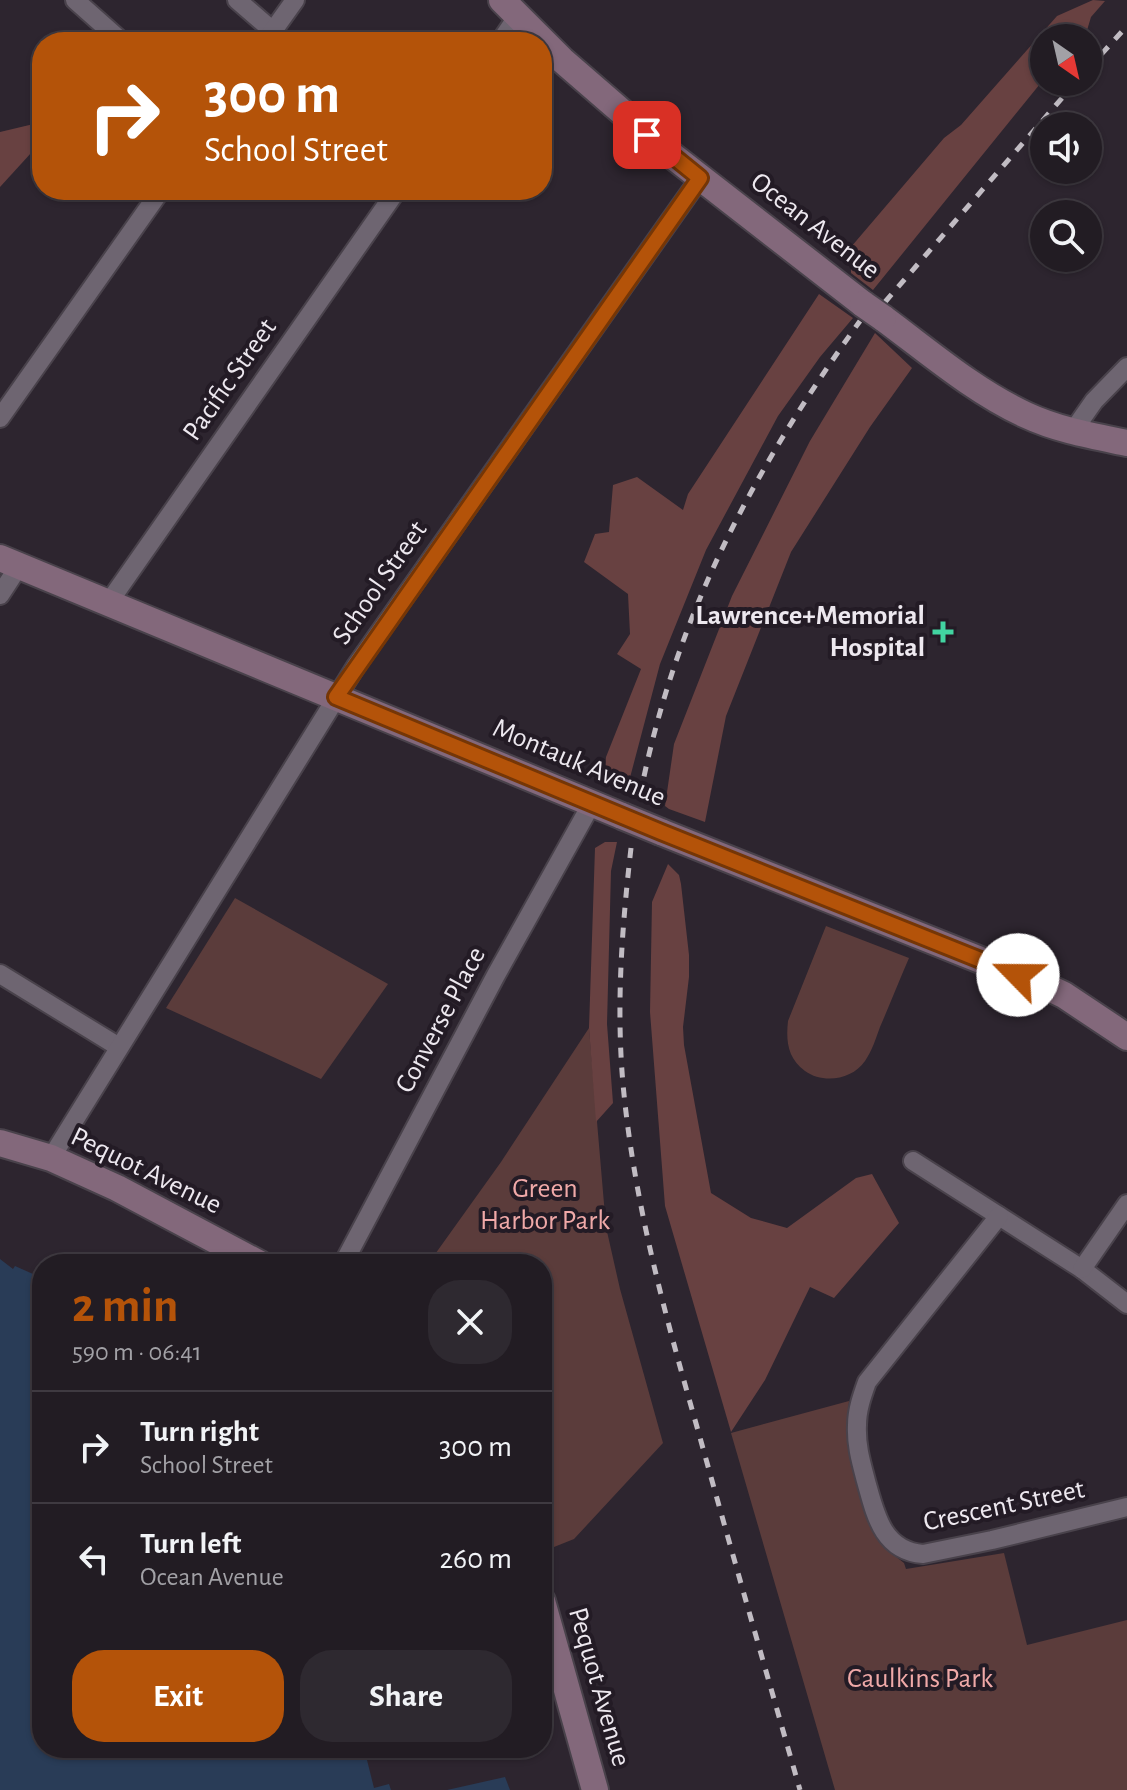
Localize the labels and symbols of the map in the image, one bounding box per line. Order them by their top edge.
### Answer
north arrow [1030,24,1102,96]
pin [613,101,681,169]
street label: Ocean Avenue [745,167,885,285]
street label: Pacific Street [178,314,282,446]
street label: School Street [328,516,432,650]
place label: Lawrence+Memorial Hospital [696,602,925,662]
marker: Lawrence+Memorial Hospital [932,621,954,643]
street label: Montauk Avenue [489,714,669,812]
position arrow [976,933,1060,1017]
street label: Converse Place [391,942,491,1098]
street label: Pequot Avenue [66,1123,226,1219]
park label: Green Harbor Park [480,1175,610,1235]
street label: Crescent Street [921,1475,1087,1537]
street label: Pequot Avenue [563,1604,635,1770]
park label: Caulkins Park [847,1665,993,1693]

